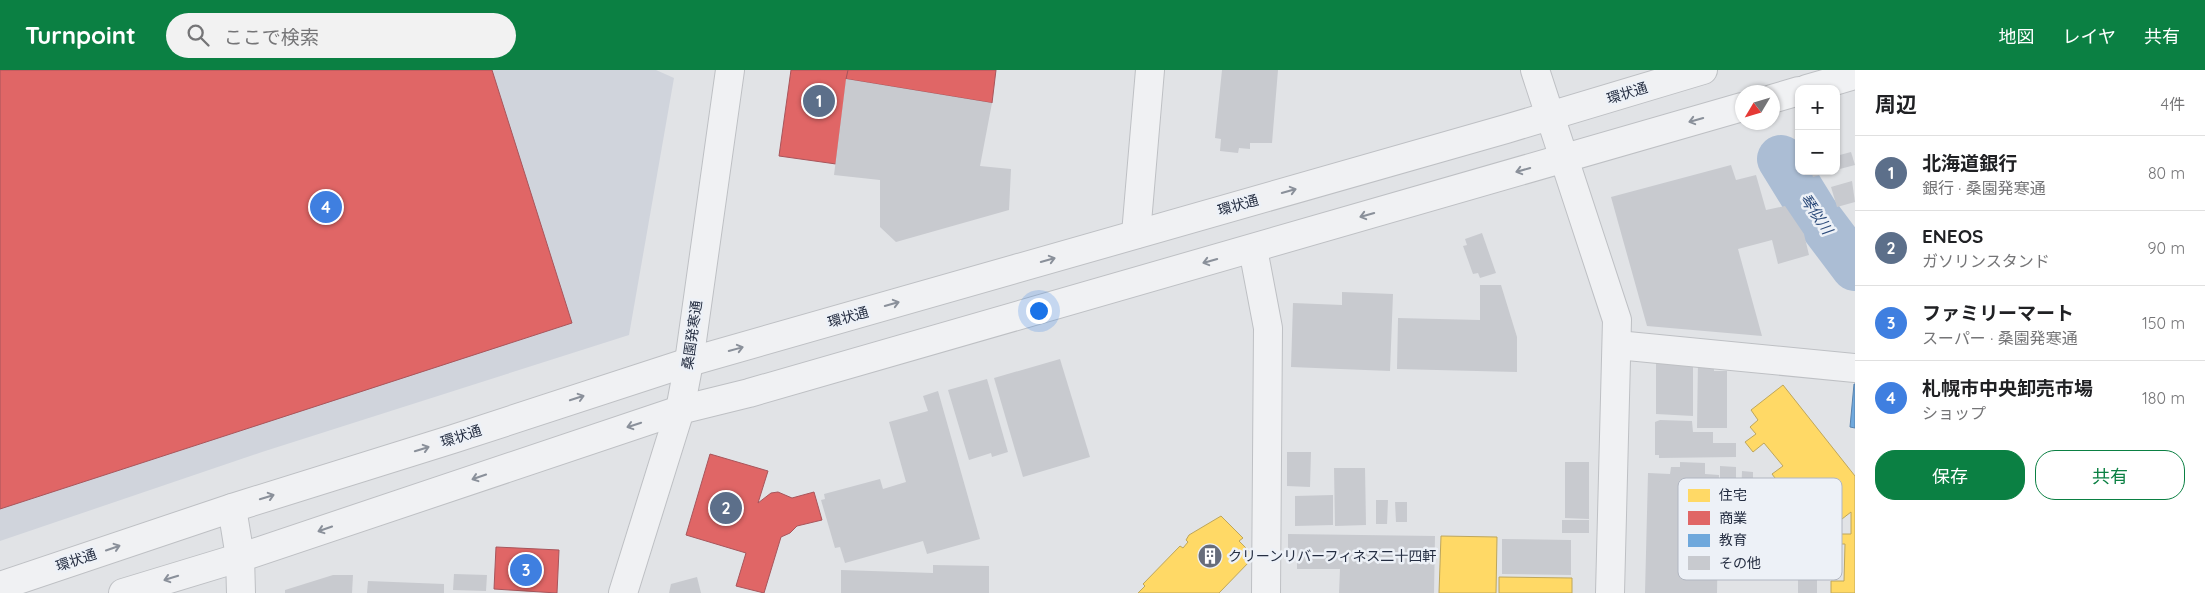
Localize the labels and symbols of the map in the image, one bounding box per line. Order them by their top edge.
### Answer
street label: 環状通 [1604,78,1650,108]
pin: 1 [803,82,835,120]
north arrow [1735,85,1780,130]
one-way arrow [1688,116,1704,126]
one-way arrow [1515,165,1531,175]
one-way arrow [1280,186,1296,195]
pin: 4 [310,188,342,226]
water label: 琴似川 [1796,190,1838,239]
street label: 環状通 [1215,191,1261,219]
one-way arrow [1359,211,1375,221]
one-way arrow [1040,254,1056,264]
one-way arrow [1203,256,1219,266]
your location [1026,298,1052,324]
street label: 桑園発寒通 [678,299,706,371]
one-way arrow [884,299,900,309]
street label: 環状通 [825,303,871,331]
one-way arrow [728,344,744,353]
one-way arrow [568,393,584,403]
street label: 環状通 [438,421,484,451]
one-way arrow [626,421,642,430]
one-way arrow [414,444,429,453]
one-way arrow [472,473,488,482]
legend [1678,478,1842,580]
text: 住宅 [1719,486,1747,504]
pin: 2 [710,489,742,527]
one-way arrow [259,492,275,502]
text: 商業 [1719,509,1747,527]
one-way arrow [318,525,334,534]
text: 教育 [1719,531,1747,549]
one-way arrow [104,543,120,552]
building icon: クリーンリバーフィネス二十四軒 [1197,543,1223,569]
street label: 環状通 [53,545,99,575]
place label: クリーンリバーフィネス二十四軒 [1228,547,1436,565]
pin: 3 [510,551,542,589]
text: その他 [1719,554,1761,572]
one-way arrow [163,574,179,584]

